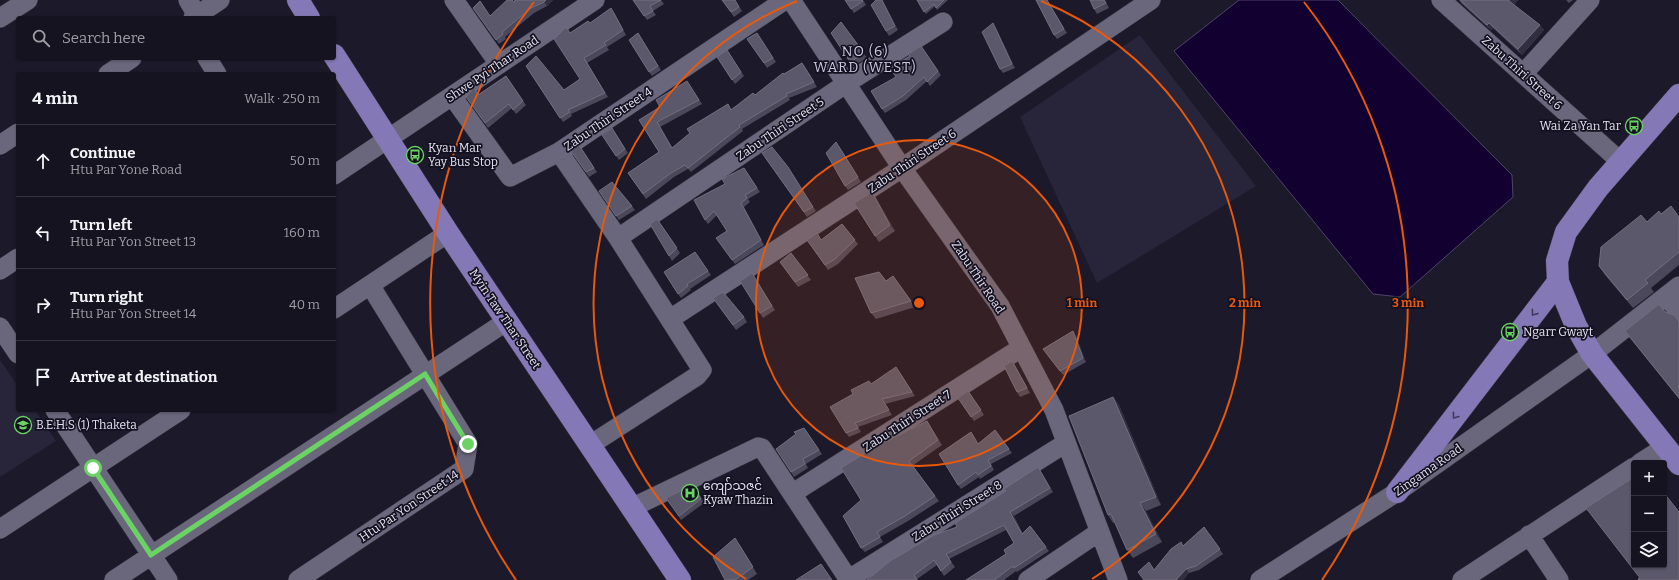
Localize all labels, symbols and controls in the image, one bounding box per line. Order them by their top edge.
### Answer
search box [16,16,336,60]
icon: search [30,27,52,49]
text: Search here [62,29,145,47]
street label: Shwe Pyi Thar Road [443,33,541,105]
street label: Zabu Thiri Street 6 [1479,33,1565,113]
district label: NO (6) WARD (WEST) [813,43,917,76]
street label: Zabu Thiri Street 4 [561,84,655,154]
text: 4 min [32,88,78,109]
text: Walk · 250 m [244,91,320,106]
street label: Zabu Thiri Street 5 [734,95,826,163]
bus stop icon: Wai Za Yan Tar [1624,116,1644,136]
place label: Wai Za Yan Tar [1539,119,1622,133]
street label: Zabu Thiri Street 6 [865,126,959,196]
place label: Kyan Mar Yay Bus Stop [428,141,498,169]
text: Continue [70,144,136,162]
bus stop icon: Kyan Mar Yay Bus Stop [405,145,425,165]
icon: ahead [32,150,54,172]
text: 50 m [290,153,320,168]
text: Htu Par Yone Road [70,162,182,177]
text: Turn left [70,216,132,234]
icon: left [32,222,54,244]
text: 160 m [284,225,320,240]
text: Htu Par Yon Street 13 [70,234,196,249]
street label: Zabu Thir Road [949,238,1007,316]
street label: Myin Taw Thar Street [466,266,544,372]
text: Turn right [70,288,143,306]
icon: right [32,294,54,316]
centre of rings [912,296,926,310]
text: 1 min [1067,296,1097,310]
text: 2 min [1229,296,1261,310]
text: 3 min [1392,296,1424,310]
text: 40 m [289,297,320,312]
text: Htu Par Yon Street 14 [70,306,196,321]
one-way arrow [1531,309,1539,316]
bus stop icon: Ngarr Gwayt [1500,322,1520,342]
place label: Ngarr Gwayt [1523,325,1594,339]
icon: arrive [32,366,54,388]
text: Arrive at destination [70,368,217,386]
street label: Zabu Thiri Street 7 [860,387,954,455]
one-way arrow [1453,412,1460,419]
school or university icon: B.E.H.S (1) Thaketa [13,415,33,435]
place label: B.E.H.S (1) Thaketa [36,417,137,432]
route end [459,435,477,453]
street label: Zingama Road [1391,441,1465,499]
route start [84,459,102,477]
map controls [1631,460,1667,568]
button: + [1631,460,1667,496]
street label: Htu Par Yon Street 14 [357,468,461,544]
place label: ကျော်သဇင် Kyaw Thazin [703,477,774,507]
street label: Zabu Thiri Street 8 [909,478,1005,544]
hospital icon: ကျော်သဇင် Kyaw Thazin [680,483,700,503]
button: − [1631,496,1667,532]
button: layers [1631,532,1667,568]

